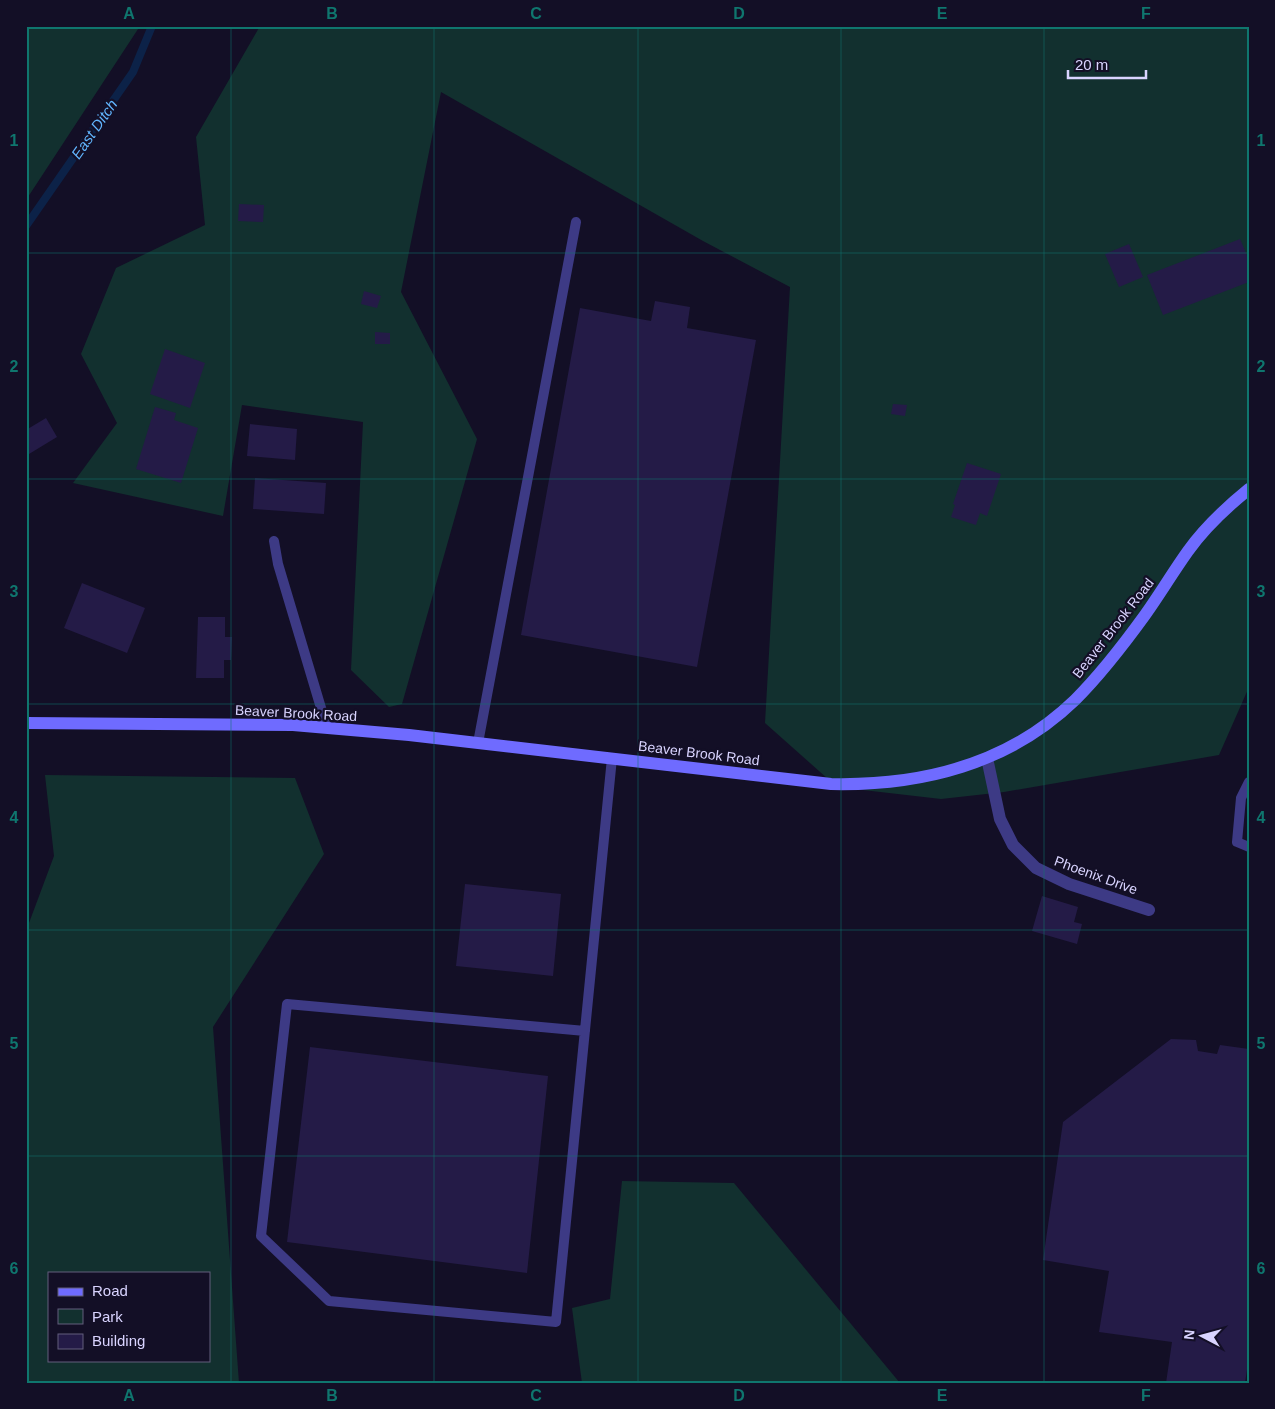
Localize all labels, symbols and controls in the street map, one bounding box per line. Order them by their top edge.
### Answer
text: A [123,5,135,22]
text: B [326,5,338,22]
text: C [530,5,542,22]
text: D [733,5,745,22]
text: E [937,5,948,22]
text: F [1141,5,1151,22]
scale bar [1068,48,1145,80]
text: 20 m [1075,56,1108,73]
water label: East Ditch [67,96,121,162]
text: 1 [10,132,19,149]
text: 1 [1257,132,1266,149]
text: 2 [10,358,19,375]
text: 2 [1257,358,1266,375]
street label: Beaver Brook Road [1069,575,1157,681]
text: 3 [10,583,19,600]
text: 3 [1257,583,1266,600]
street label: Beaver Brook Road [235,702,357,724]
street label: Beaver Brook Road [637,738,761,768]
text: 4 [10,809,19,826]
text: 4 [1257,809,1266,826]
street label: Phoenix Drive [1052,853,1140,897]
text: 5 [10,1035,19,1052]
text: 5 [1257,1035,1266,1052]
text: 6 [10,1260,19,1277]
text: 6 [1257,1260,1266,1277]
legend [48,1272,210,1362]
text: Road [92,1282,128,1299]
text: Park [92,1308,123,1325]
north arrow [1178,1312,1228,1362]
text: N [1181,1329,1198,1341]
text: Building [92,1332,145,1349]
text: A [123,1387,135,1404]
text: B [326,1387,338,1404]
text: C [530,1387,542,1404]
text: D [733,1387,745,1404]
text: E [937,1387,948,1404]
text: F [1141,1387,1151,1404]

